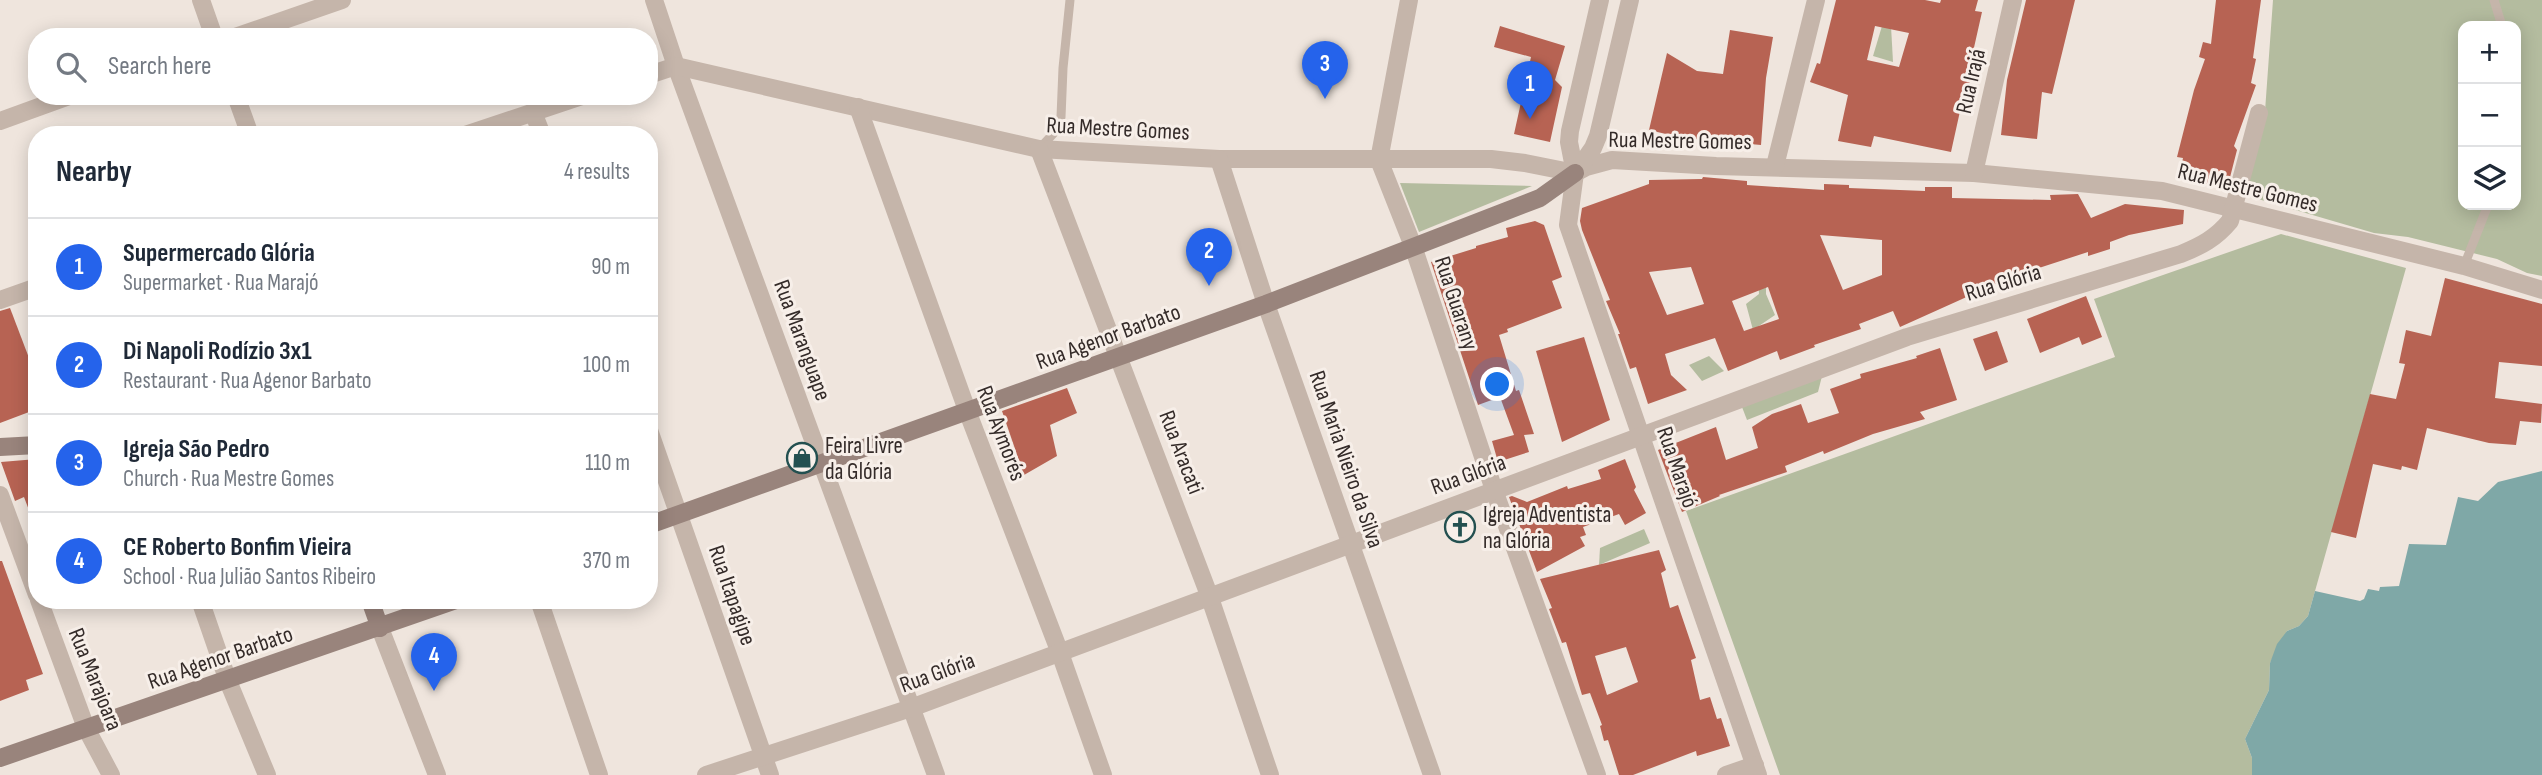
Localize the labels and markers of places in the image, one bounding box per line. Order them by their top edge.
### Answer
pin: 3 [1302,41,1348,99]
pin: 1 [1507,61,1553,119]
pin: 2 [1186,228,1232,286]
place label: Feira Livre da Glória [825,432,903,486]
shop icon: Feira Livre da Glória [785,441,819,475]
place label: Igreja Adventista na Glória [1483,501,1611,555]
church icon: Igreja Adventista na Glória [1443,510,1477,544]
pin: 4 [411,633,457,691]

